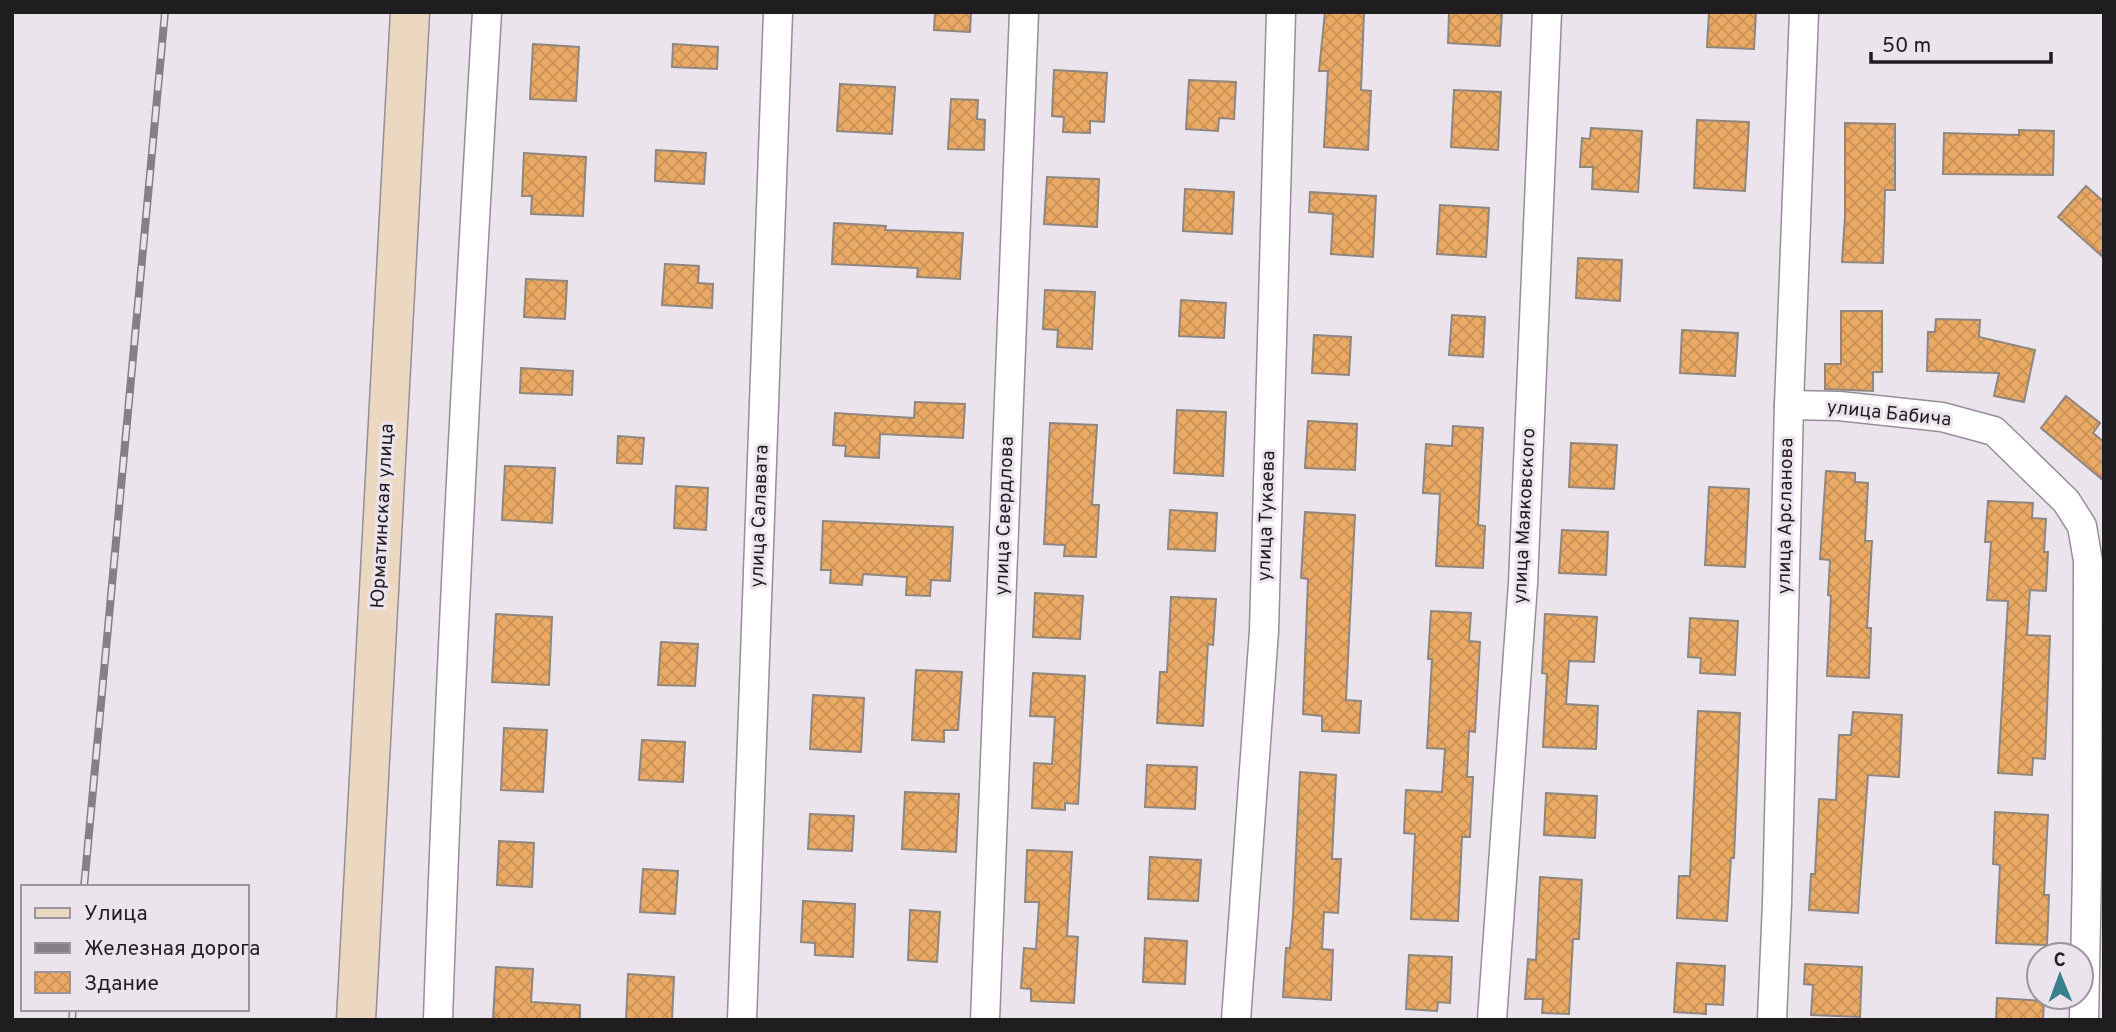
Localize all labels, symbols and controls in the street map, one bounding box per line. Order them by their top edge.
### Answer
scale bar [1871,21,2051,65]
text: 50 m [1882,33,1931,60]
street label: улица Бабича [1826,396,1952,432]
street label: Юрматинская улица [366,423,400,609]
street label: улица Маяковского [1508,427,1542,605]
street label: улица Свердлова [990,436,1020,596]
street label: улица Арсланова [1773,438,1799,594]
street label: улица Салавата [746,444,774,588]
street label: улица Тукаева [1253,450,1281,582]
legend [21,885,248,1011]
text: Улица [84,901,148,928]
text: Железная дорога [84,936,260,963]
north arrow [2025,941,2095,1011]
text: С [2053,949,2066,973]
text: Здание [84,971,159,998]

